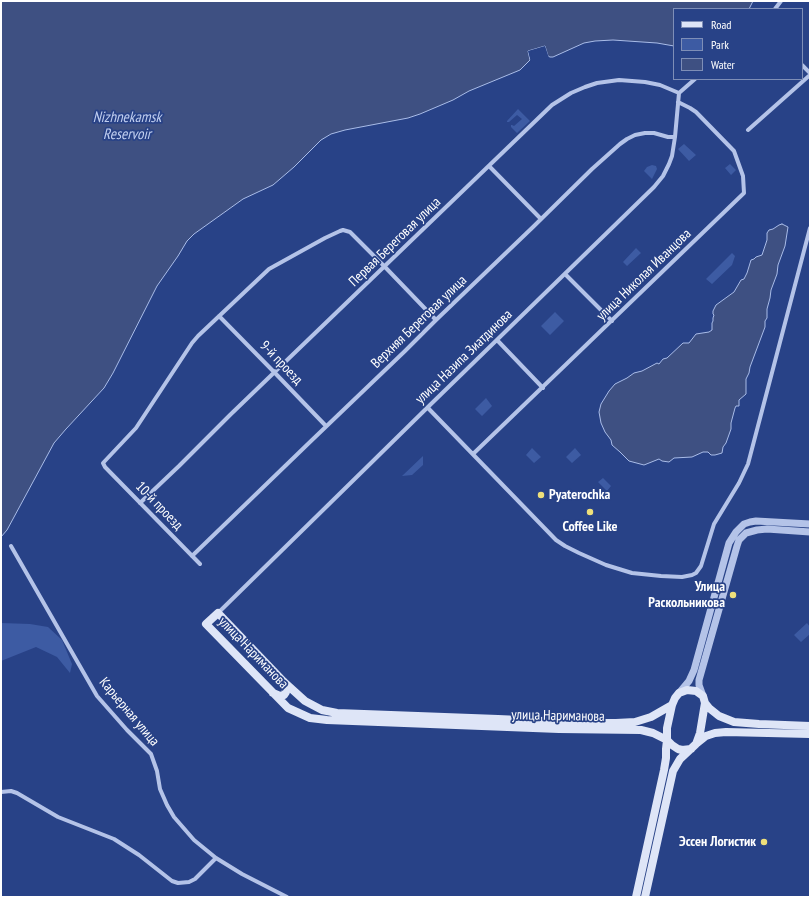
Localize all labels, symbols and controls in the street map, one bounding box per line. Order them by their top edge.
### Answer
legend [673,8,803,80]
text: Road [711,17,731,32]
text: Park [711,37,729,52]
text: Water [711,57,735,72]
water label: Nizhnekamsk Reservoir [93,109,161,144]
street label: Первая Береговая улица [346,194,444,290]
street label: улица Николая Иванцова [593,226,695,324]
street label: Верхняя Береговая улица [368,272,470,372]
street label: улица Назипа Зиатдинова [412,306,516,408]
street label: 9-й проезд [256,338,306,388]
street label: 10-й проезд [132,478,186,534]
place label: Pyaterochka [549,487,610,503]
marker: Pyaterochka [536,490,546,500]
marker: Coffee Like [585,507,595,517]
place label: Coffee Like [562,519,618,535]
place label: Улица Раскольникова [648,579,725,612]
marker: Улица Раскольникова [728,590,738,600]
street label: улица Нариманова [215,614,291,692]
street label: Карьерная улица [95,674,163,750]
street label: улица Нариманова [511,707,605,725]
place label: Эссен Логистик [679,834,756,850]
marker: Эссен Логистик [759,837,769,847]

